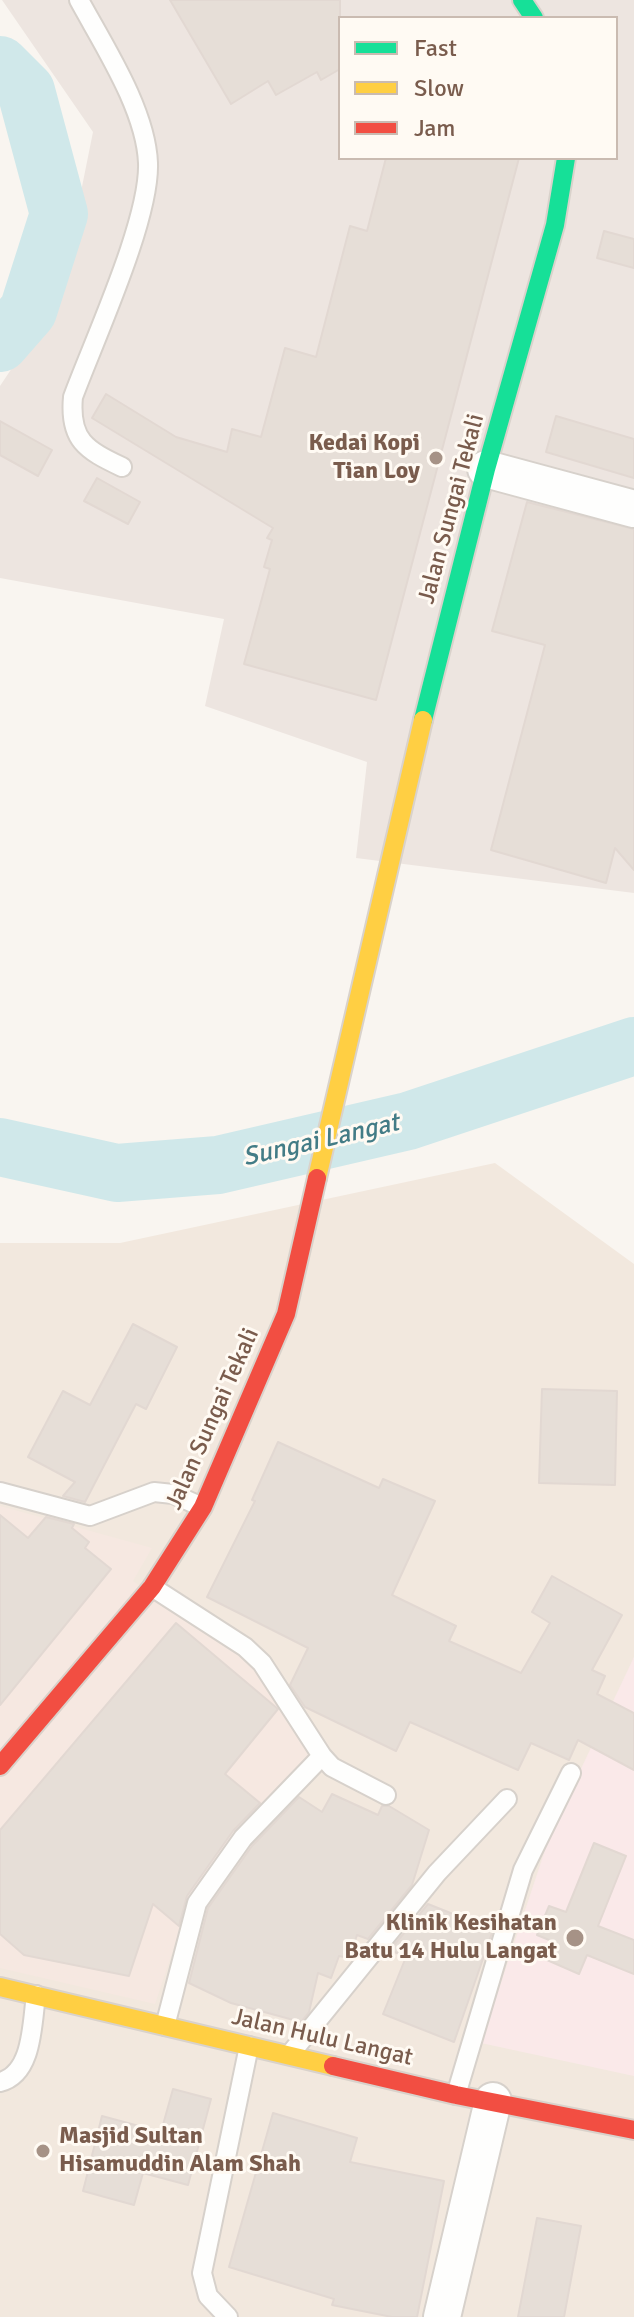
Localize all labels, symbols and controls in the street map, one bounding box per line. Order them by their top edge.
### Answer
legend [338,16,618,160]
text: Fast [414,33,457,63]
text: Slow [414,73,464,103]
text: Jam [414,113,455,143]
street label: Jalan Sungai Tekali [413,411,491,607]
place label: Kedai Kopi Tian Loy [308,430,420,486]
marker: Kedai Kopi Tian Loy [427,449,445,467]
water label: Sungai Langat [240,1108,402,1174]
street label: Jalan Sungai Tekali [160,1324,266,1514]
place label: Klinik Kesihatan Batu 14 Hulu Langat [344,1910,557,1966]
marker: Klinik Kesihatan Batu 14 Hulu Langat [564,1927,586,1949]
street label: Jalan Hulu Langat [229,2003,415,2073]
place label: Masjid Sultan Hisamuddin Alam Shah [59,2123,301,2179]
marker: Masjid Sultan Hisamuddin Alam Shah [34,2142,52,2160]

